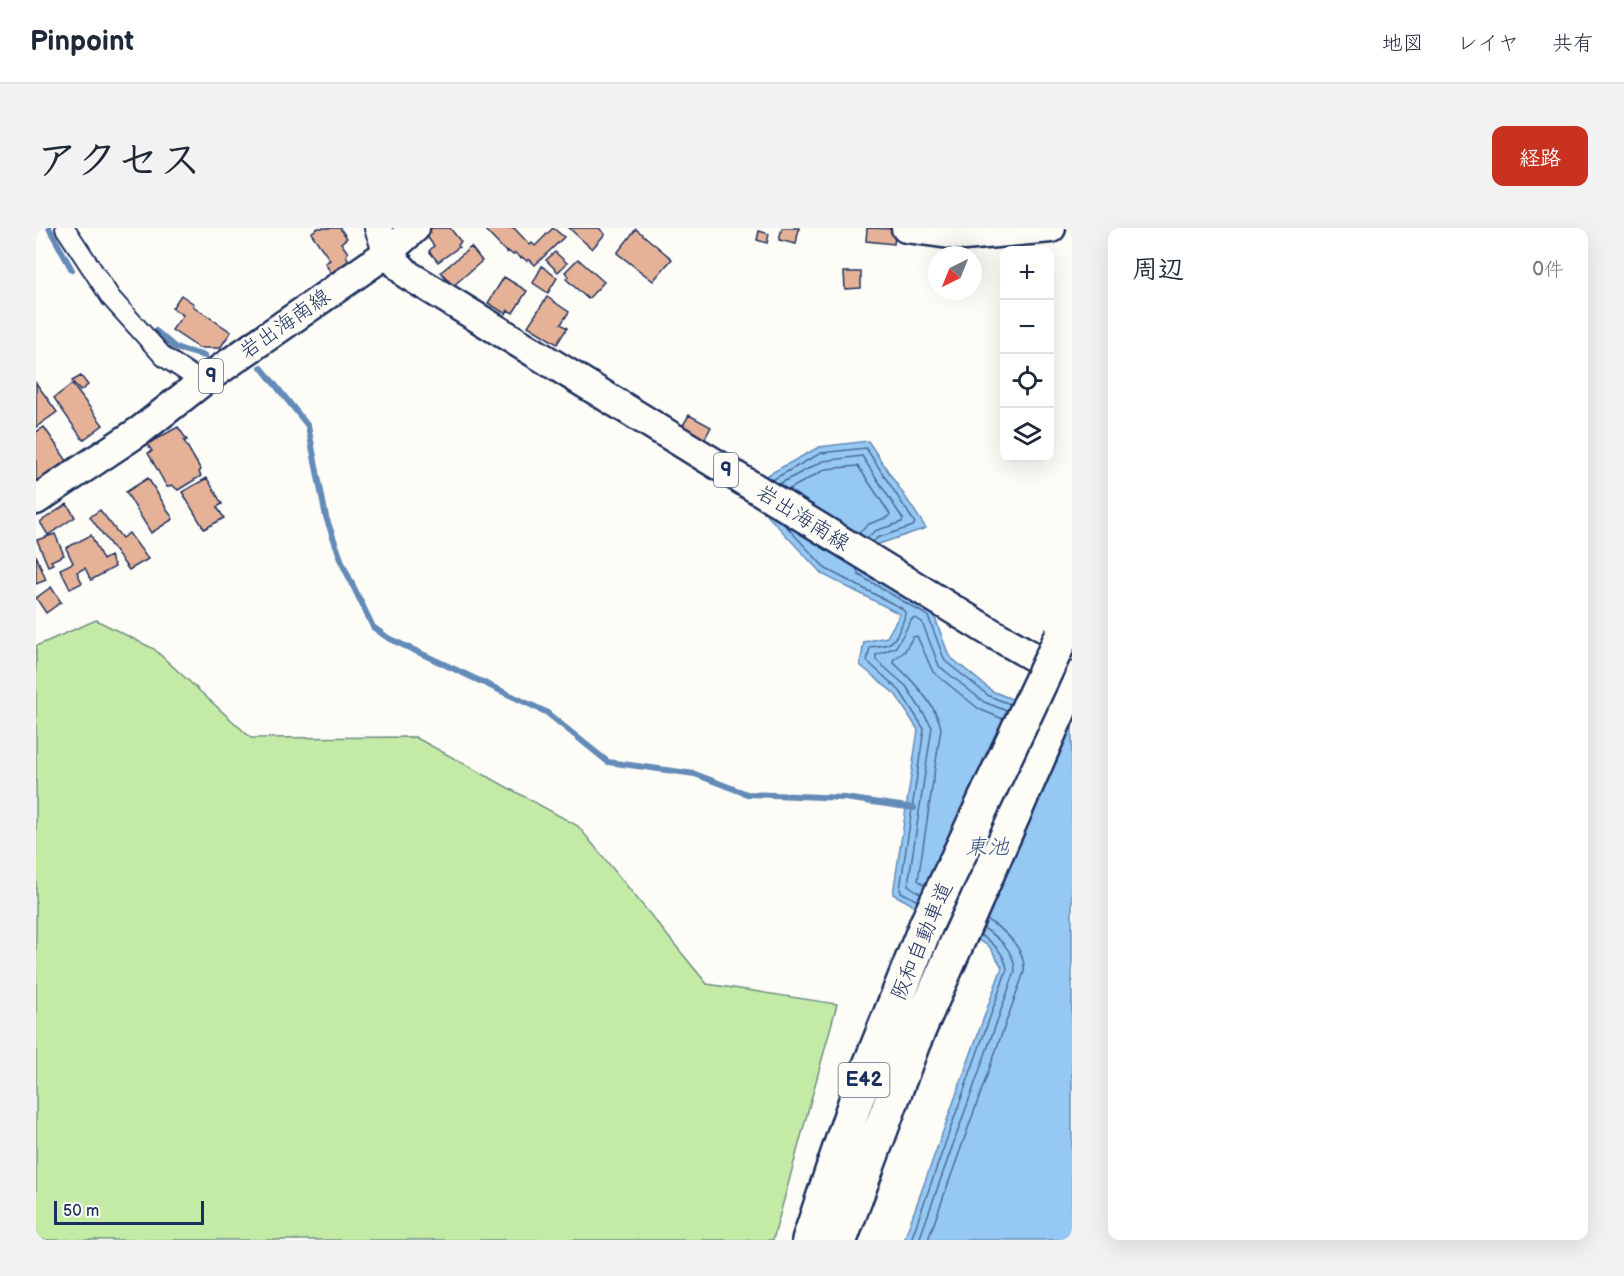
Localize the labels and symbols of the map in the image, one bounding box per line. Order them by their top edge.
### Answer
north arrow [928,246,982,300]
street label: 岩出海南線 [235,284,335,364]
road number: 9 [199,359,223,393]
road number: 9 [714,453,738,487]
street label: 岩出海南線 [752,480,854,556]
water label: 東池 [965,834,1010,861]
street label: 阪和自動車道 [886,878,958,1004]
road number: E42 [838,1063,890,1097]
scale bar [54,1198,204,1226]

